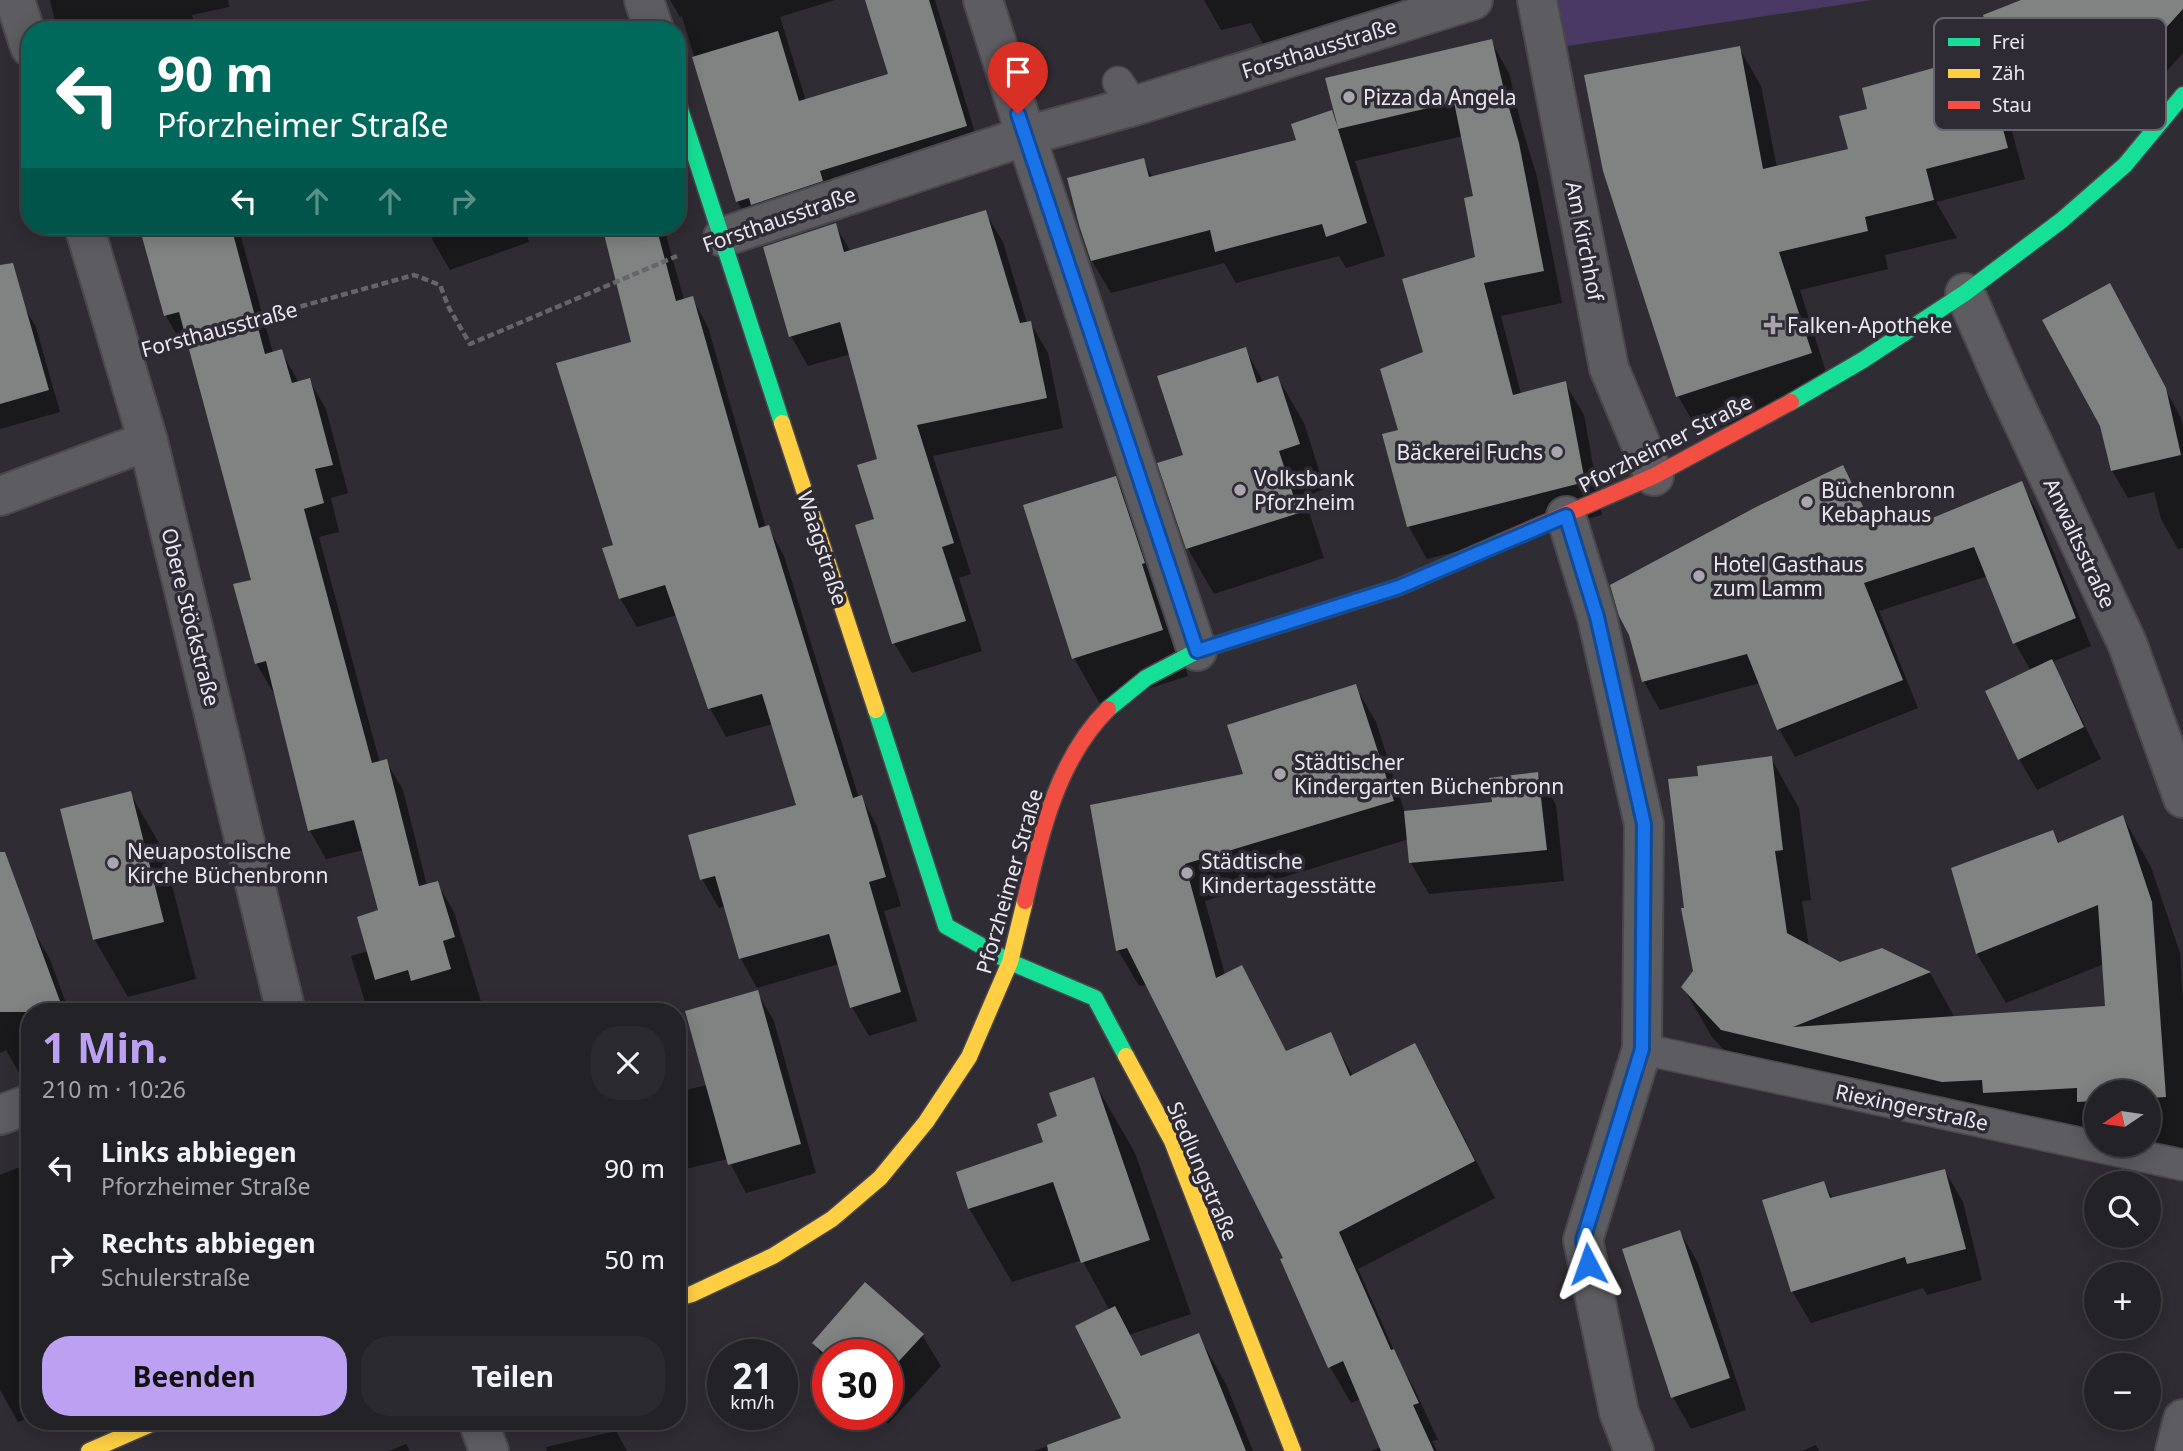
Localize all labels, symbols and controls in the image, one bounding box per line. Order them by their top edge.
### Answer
street label: Forsthausstraße [1238,11,1400,85]
legend [1934,18,2166,130]
text: Frei [1992,29,2025,55]
text: 90 m [157,40,274,106]
pin [988,42,1048,114]
icon: left [42,49,133,140]
icon: arrive [999,53,1037,91]
text: Zäh [1992,60,2025,86]
place label: Pizza da Angela [1363,83,1517,111]
marker: Pizza da Angela [1341,89,1357,105]
text: Stau [1992,92,2032,118]
text: Pforzheimer Straße [157,103,448,146]
street label: Am Kirchhof [1560,179,1611,305]
street label: Forsthausstraße [699,180,859,258]
icon: left [225,182,263,220]
icon: ahead [298,182,336,220]
icon: ahead [371,182,409,220]
icon: right [444,182,482,220]
street label: Forsthausstraße [138,295,300,363]
place label: Falken-Apotheke [1787,311,1952,339]
marker: Falken-Apotheke [1765,317,1781,333]
street label: Pforzheimer Straße [1573,387,1757,499]
place label: Bäckerei Fuchs [1396,438,1543,466]
marker: Bäckerei Fuchs [1549,444,1565,460]
place label: Volksbank Pforzheim [1254,464,1355,516]
street label: Anwaltsstraße [2038,473,2122,613]
place label: Büchenbronn Kebaphaus [1821,476,1955,528]
marker: Volksbank Pforzheim [1232,482,1248,498]
street label: Waagstraße [791,487,855,609]
marker: Büchenbronn Kebaphaus [1799,494,1815,510]
street label: Obere Stöckstraße [155,525,227,709]
place label: Hotel Gasthaus zum Lamm [1713,550,1864,602]
marker: Hotel Gasthaus zum Lamm [1691,568,1707,584]
place label: Städtischer Kindergarten Büchenbronn [1294,748,1564,800]
marker: Städtischer Kindergarten Büchenbronn [1272,766,1288,782]
street label: Pforzheimer Straße [969,785,1049,977]
place label: Neuapostolische Kirche Büchenbronn [127,837,328,889]
place label: Städtische Kindertagesstätte [1201,847,1376,899]
marker: Neuapostolische Kirche Büchenbronn [105,855,121,871]
marker: Städtische Kindertagesstätte [1179,865,1195,881]
text: 1 Min. [42,1018,168,1075]
button: close [591,1026,665,1100]
text: 210 m · 10:26 [42,1073,186,1105]
street label: Riexingerstraße [1833,1077,1991,1137]
north arrow [2084,1080,2161,1157]
map controls [2084,1080,2161,1430]
street label: Siedlungstraße [1161,1097,1245,1245]
text: Links abbiegen [101,1134,297,1170]
icon: left [42,1149,80,1187]
text: 90 m [604,1150,665,1186]
text: Pforzheimer Straße [101,1170,310,1202]
button: search [2084,1171,2161,1248]
text: Rechts abbiegen [101,1225,316,1261]
position arrow [1551,1227,1625,1301]
icon: right [42,1240,80,1278]
text: 50 m [604,1241,665,1277]
text: Schulerstraße [101,1261,250,1293]
button: + [2084,1262,2161,1339]
button: Beenden [42,1336,347,1416]
button: Teilen [361,1336,665,1416]
speed limit sign: 30 [812,1339,903,1430]
text: 21 [732,1352,773,1399]
button: − [2084,1353,2161,1430]
text: km/h [730,1390,775,1414]

